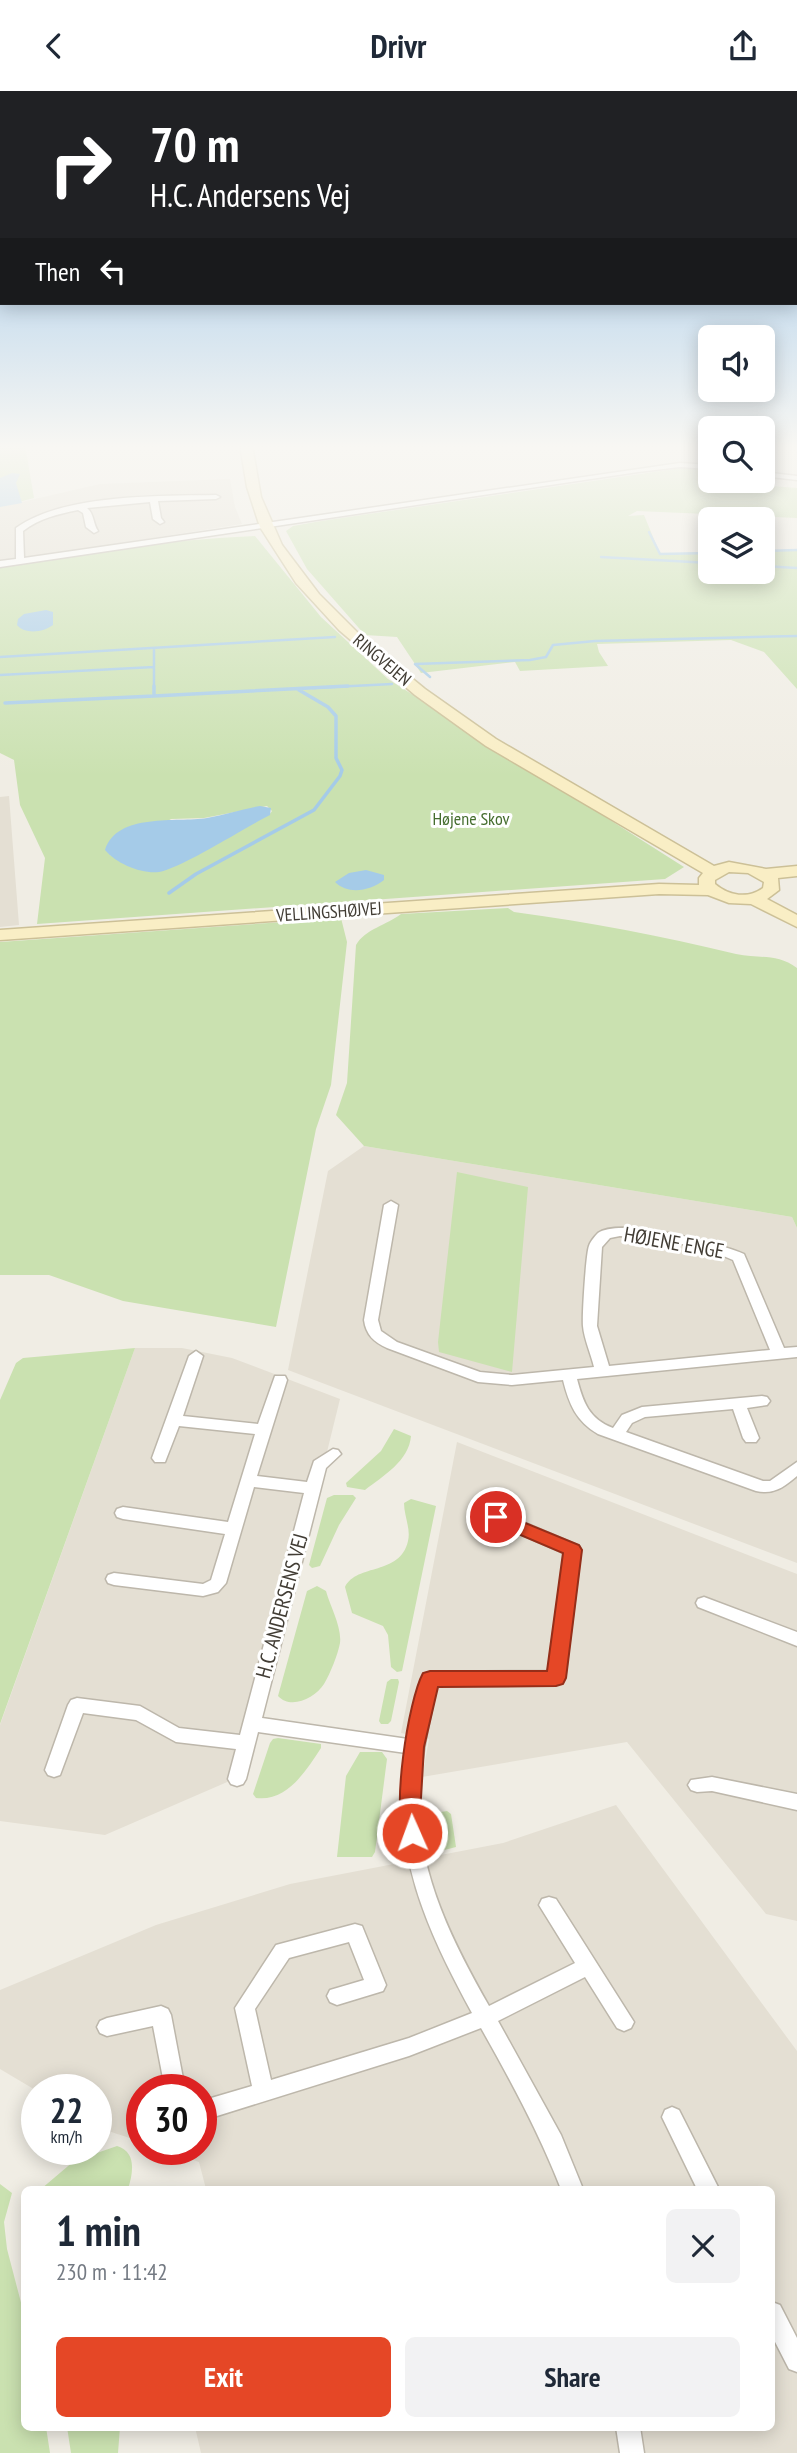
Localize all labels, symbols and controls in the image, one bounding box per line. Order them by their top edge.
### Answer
text: Drivr [371,25,426,67]
icon: back [35,27,73,65]
icon: share [724,27,762,65]
text: 70 m [150,112,239,176]
icon: right [35,119,126,210]
text: H.C. Andersens Vej [150,174,350,216]
icon: left [94,252,132,290]
text: Then [35,255,80,288]
map controls [698,325,775,584]
button: sound [698,325,775,402]
button: search [698,416,775,493]
button: layers [698,507,775,584]
street label: RINGVEJEN [348,629,416,691]
park label: Højene Skov [432,807,510,830]
street label: VELLINGSHØJVEJ [274,896,382,927]
street label: HØJENE ENGE [622,1220,726,1265]
pin [466,1487,526,1547]
icon: arrive [477,1498,515,1536]
street label: H.C. ANDERSENS VEJ [249,1531,314,1681]
position arrow [375,1796,449,1870]
speed limit sign: 30 [126,2074,217,2165]
text: 22 [50,2087,83,2133]
text: km/h [51,2125,82,2148]
text: 1 min [56,2203,141,2258]
button: close [666,2209,740,2283]
text: 230 m · 11:42 [56,2257,168,2286]
button: Exit [56,2337,391,2417]
button: Share [405,2337,740,2417]

